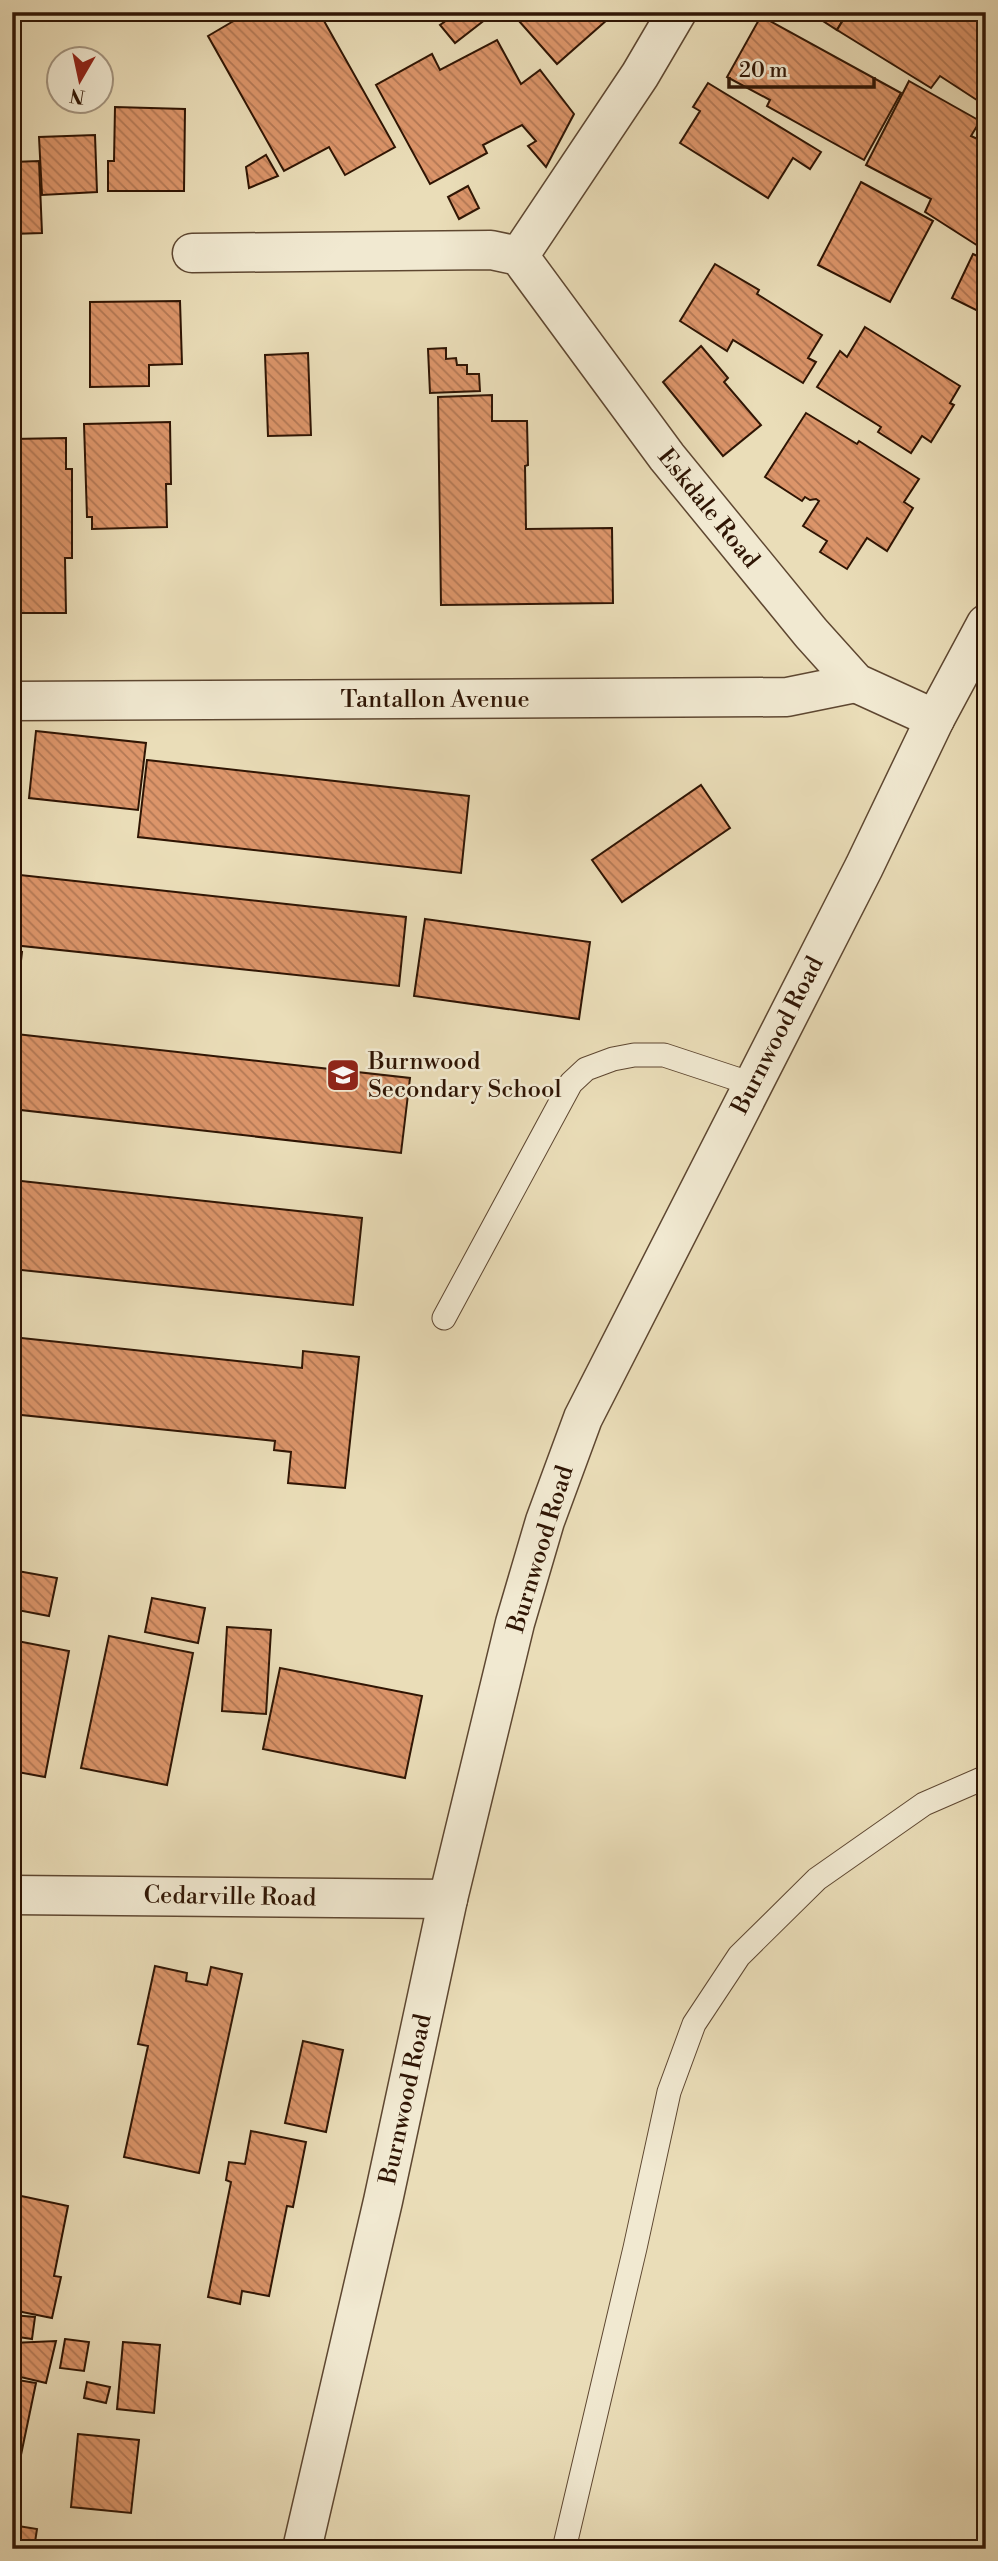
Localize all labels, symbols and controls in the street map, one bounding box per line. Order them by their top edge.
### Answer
north arrow [46,46,116,116]
scale bar [729,46,874,90]
text: 20 m [739,58,788,84]
text: N [68,83,87,109]
street label: Eskdale Road [651,443,766,575]
street label: Tantallon Avenue [341,685,530,715]
street label: Burnwood Road [725,951,831,1120]
place label: Burnwood Secondary School [367,1047,562,1105]
school or university icon: Burnwood Secondary School [324,1056,362,1094]
street label: Burnwood Road [501,1462,581,1637]
street label: Cedarville Road [143,1880,317,1914]
street label: Burnwood Road [373,2011,439,2188]

